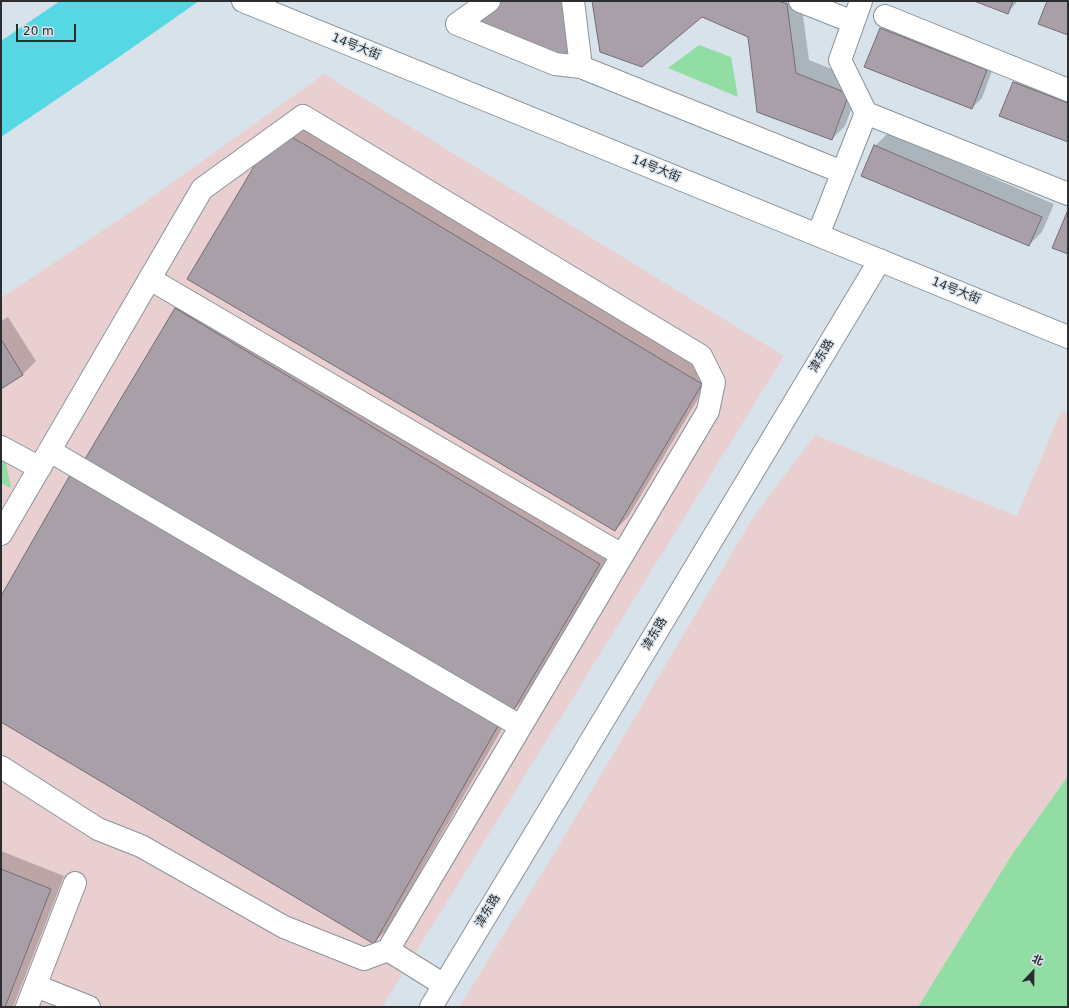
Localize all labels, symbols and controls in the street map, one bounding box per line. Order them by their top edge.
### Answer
scale bar [18,16,78,42]
text: 20 m [23,24,54,38]
street label: 14号大街 [330,31,382,63]
street label: 14号大街 [630,153,682,185]
street label: 14号大街 [930,275,982,307]
street label: 津东路 [807,337,837,375]
street label: 津东路 [640,615,670,653]
street label: 津东路 [473,892,503,930]
north arrow [1013,952,1053,992]
text: 北 [1030,952,1045,968]

